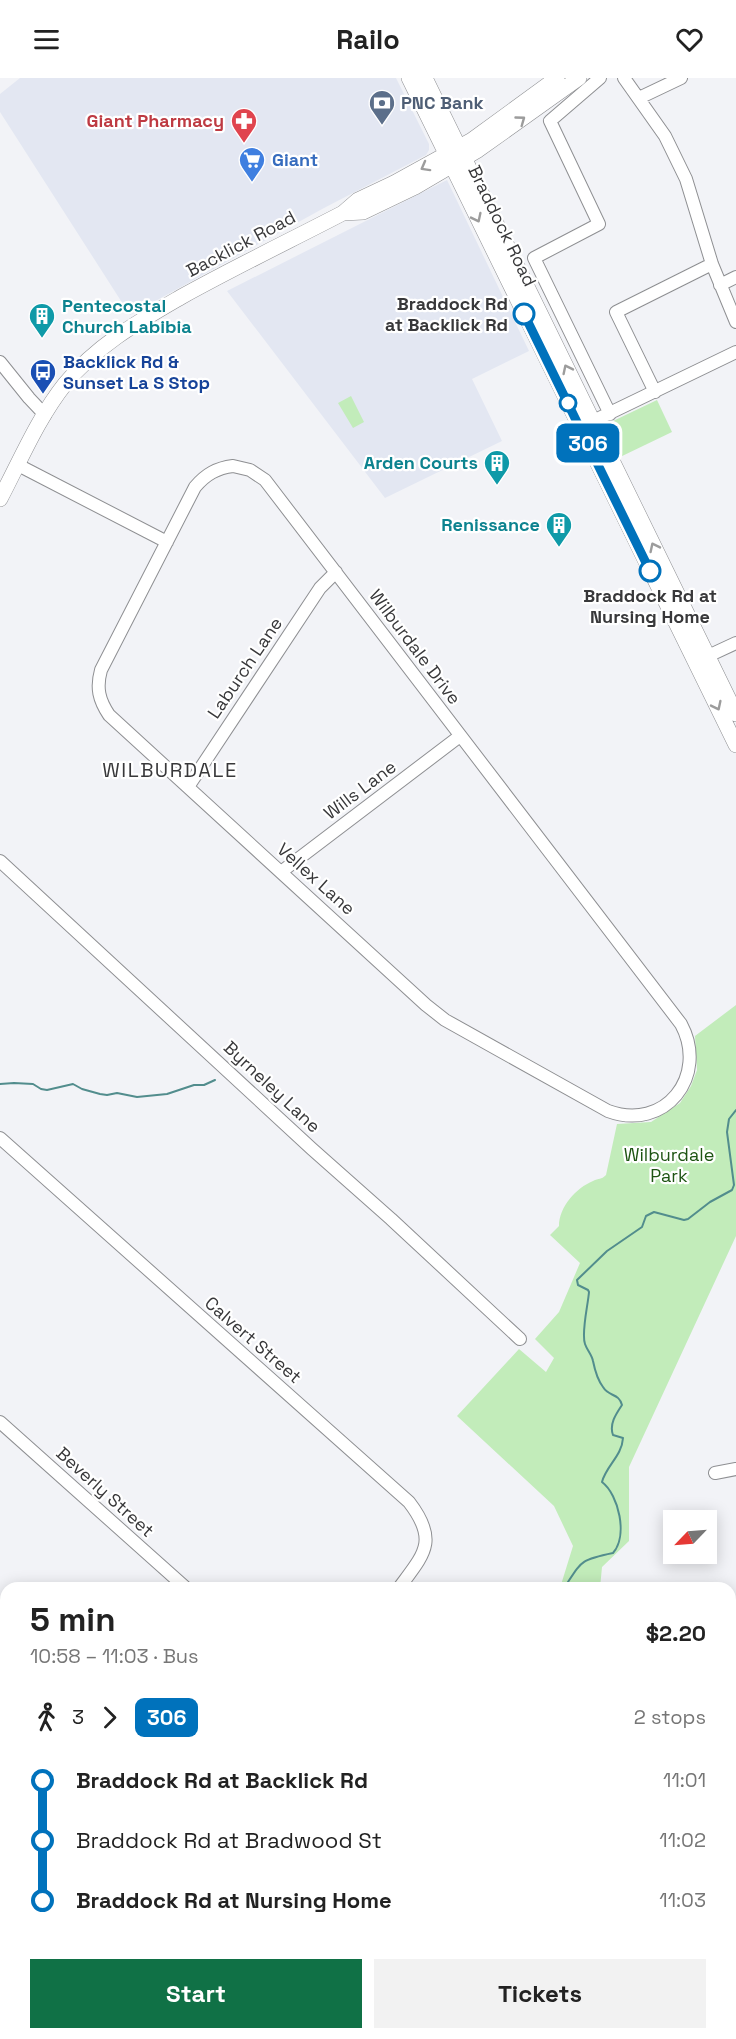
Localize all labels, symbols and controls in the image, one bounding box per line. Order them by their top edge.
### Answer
text: Railo [336,22,400,57]
icon: menu [30,23,63,56]
icon: heart [673,23,706,56]
bank icon: PNC Bank [367,88,397,126]
place label: PNC Bank [401,91,484,114]
pharmacy icon: Giant Pharmacy [229,106,259,144]
place label: Giant Pharmacy [87,109,224,132]
one-way arrow [514,116,525,127]
supermarket icon: Giant [237,145,267,183]
place label: Giant [272,148,318,171]
one-way arrow [421,160,431,171]
street label: Braddock Road [463,161,542,290]
street label: Backlick Road [182,205,299,282]
one-way arrow [469,212,481,223]
place label: Braddock Rd at Backlick Rd [385,292,508,336]
place label: Pentecostal Church Labibia [62,294,192,338]
building icon: Pentecostal Church Labibia [27,301,57,339]
marker: Braddock Rd at Backlick Rd [513,303,535,325]
place label: Backlick Rd & Sunset La S Stop [63,350,210,394]
bus stop icon: Backlick Rd & Sunset La S Stop [28,357,58,395]
one-way arrow [562,365,574,376]
unlabelled marker [559,394,577,412]
line badge: 306 [554,424,622,463]
text: 306 [568,430,608,457]
building icon: Arden Courts [482,448,512,486]
place label: Arden Courts [364,451,478,474]
building icon: Renissance [544,510,574,548]
place label: Renissance [441,513,540,536]
one-way arrow [650,543,661,553]
marker: Braddock Rd at Nursing Home [639,560,661,582]
place label: Braddock Rd at Nursing Home [583,584,717,628]
street label: Wilburdale Drive [365,585,466,709]
street label: Laburch Lane [202,613,287,723]
one-way arrow [709,700,721,711]
street label: Wills Lane [319,755,401,824]
district label: WILBURDALE [102,757,238,783]
street label: Vellex Lane [273,838,360,920]
street label: Byrneley Lane [219,1036,326,1137]
park label: Wilburdale Park [624,1143,714,1187]
street label: Calvert Street [200,1291,307,1388]
street label: Beverly Street [52,1442,159,1542]
north arrow [663,1510,717,1564]
map controls [663,1510,717,1564]
text: 5 min [30,1599,115,1641]
text: $2.20 [646,1619,706,1647]
text: 10:58 – 11:03 · Bus [30,1643,199,1669]
icon: walk [30,1701,63,1734]
icon: forward [93,1701,126,1734]
text: 3 [72,1704,84,1730]
text: 306 [147,1704,186,1731]
text: 2 stops [634,1704,706,1730]
text: Braddock Rd at Backlick Rd [76,1766,368,1794]
text: 11:01 [663,1767,706,1793]
text: Braddock Rd at Bradwood St [76,1826,382,1854]
text: 11:02 [659,1827,706,1853]
text: Braddock Rd at Nursing Home [76,1886,392,1914]
text: 11:03 [659,1887,706,1913]
button: Start [30,1959,362,2028]
button: Tickets [374,1959,706,2028]

